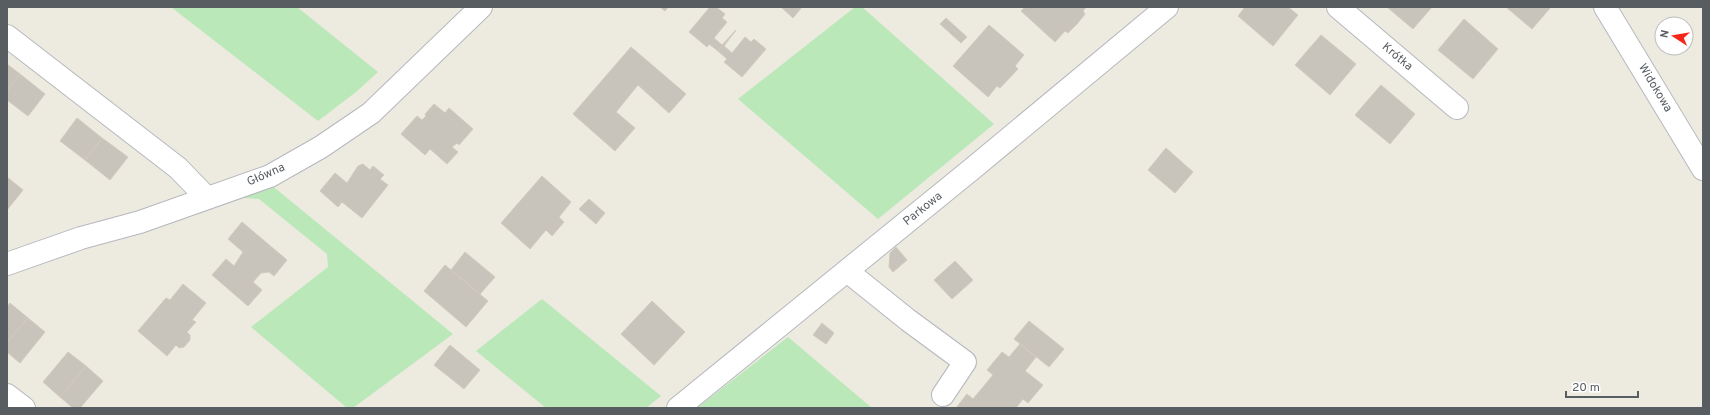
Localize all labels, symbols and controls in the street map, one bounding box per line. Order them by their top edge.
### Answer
north arrow [1654,16,1694,56]
text: N [1658,29,1673,39]
street label: Krótka [1378,39,1416,75]
street label: Widokowa [1634,61,1676,115]
street label: Główna [245,160,287,190]
street label: Parkowa [900,188,946,230]
scale bar [1566,373,1638,399]
text: 20 m [1572,380,1600,396]

